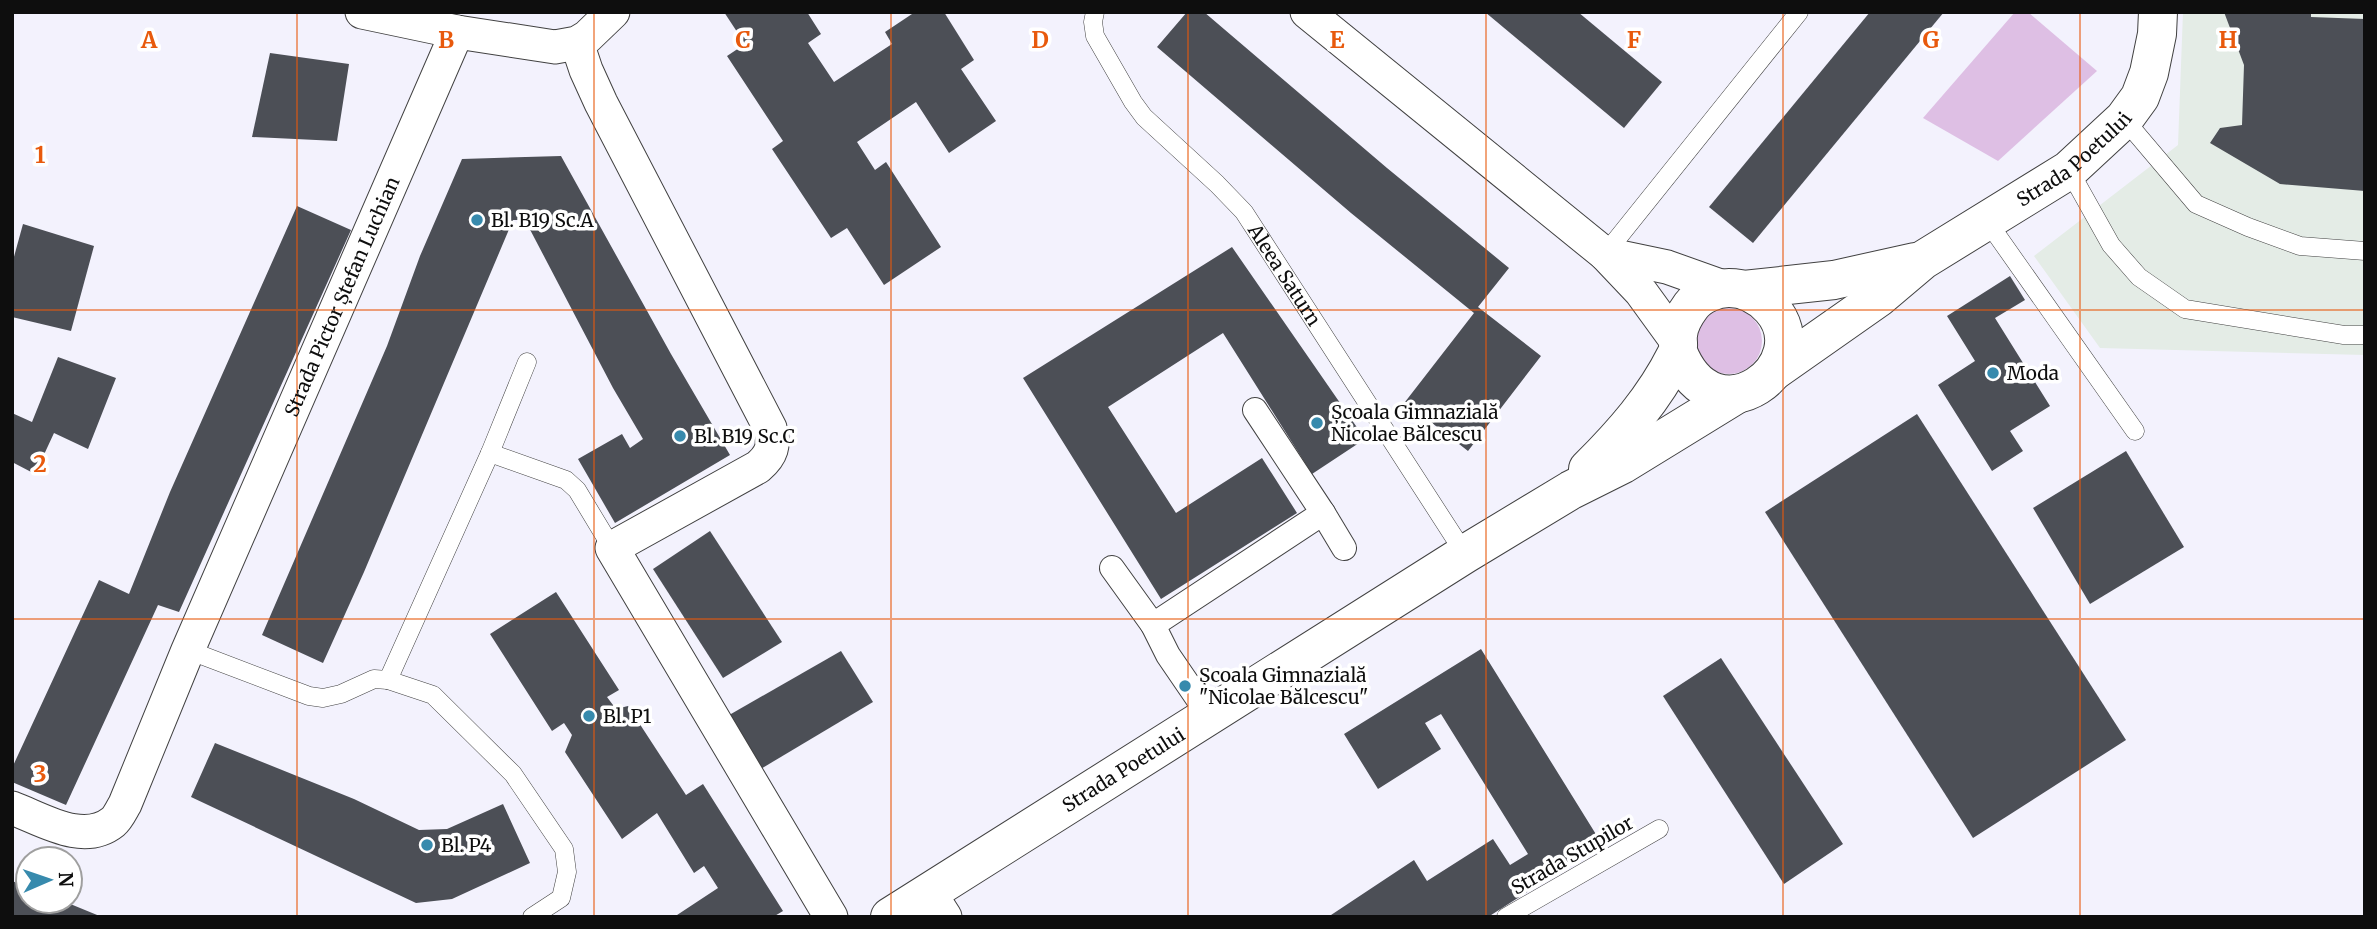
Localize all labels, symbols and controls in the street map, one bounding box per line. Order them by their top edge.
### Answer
text: A [140,25,158,54]
text: B [438,25,454,54]
text: C [735,25,751,54]
text: D [1031,25,1049,54]
text: E [1329,25,1345,54]
text: F [1627,25,1641,54]
text: G [1923,25,1940,54]
text: H [2219,25,2238,54]
street label: Strada Poetului [2012,107,2137,211]
text: 1 [35,140,46,169]
street label: Strada Pictor Ștefan Luchian [279,172,405,420]
place label: Bl. B19 Sc.A [491,208,594,232]
marker: Bl. B19 Sc.A [469,212,485,228]
street label: Aleea Saturn [1242,219,1327,331]
place label: Moda [2007,361,2059,385]
marker: Moda [1985,365,2001,381]
place label: Școala Gimnazială Nicolae Bălcescu [1331,400,1498,446]
marker: Școala Gimnazială Nicolae Bălcescu [1309,415,1325,431]
place label: Bl. B19 Sc.C [694,424,795,448]
marker: Bl. B19 Sc.C [672,428,688,444]
text: 2 [33,449,47,478]
place label: Școala Gimnazială "Nicolae Bălcescu" [1199,663,1368,709]
marker: Școala Gimnazială "Nicolae Bălcescu" [1177,678,1193,694]
place label: Bl. P1 [603,704,652,728]
marker: Bl. P1 [581,708,597,724]
street label: Strada Poetului [1058,722,1189,817]
text: 3 [33,759,47,788]
street label: Strada Stupilor [1507,810,1638,900]
place label: Bl. P4 [441,833,492,857]
marker: Bl. P4 [419,837,435,853]
north arrow [14,845,84,915]
text: N [54,871,78,887]

